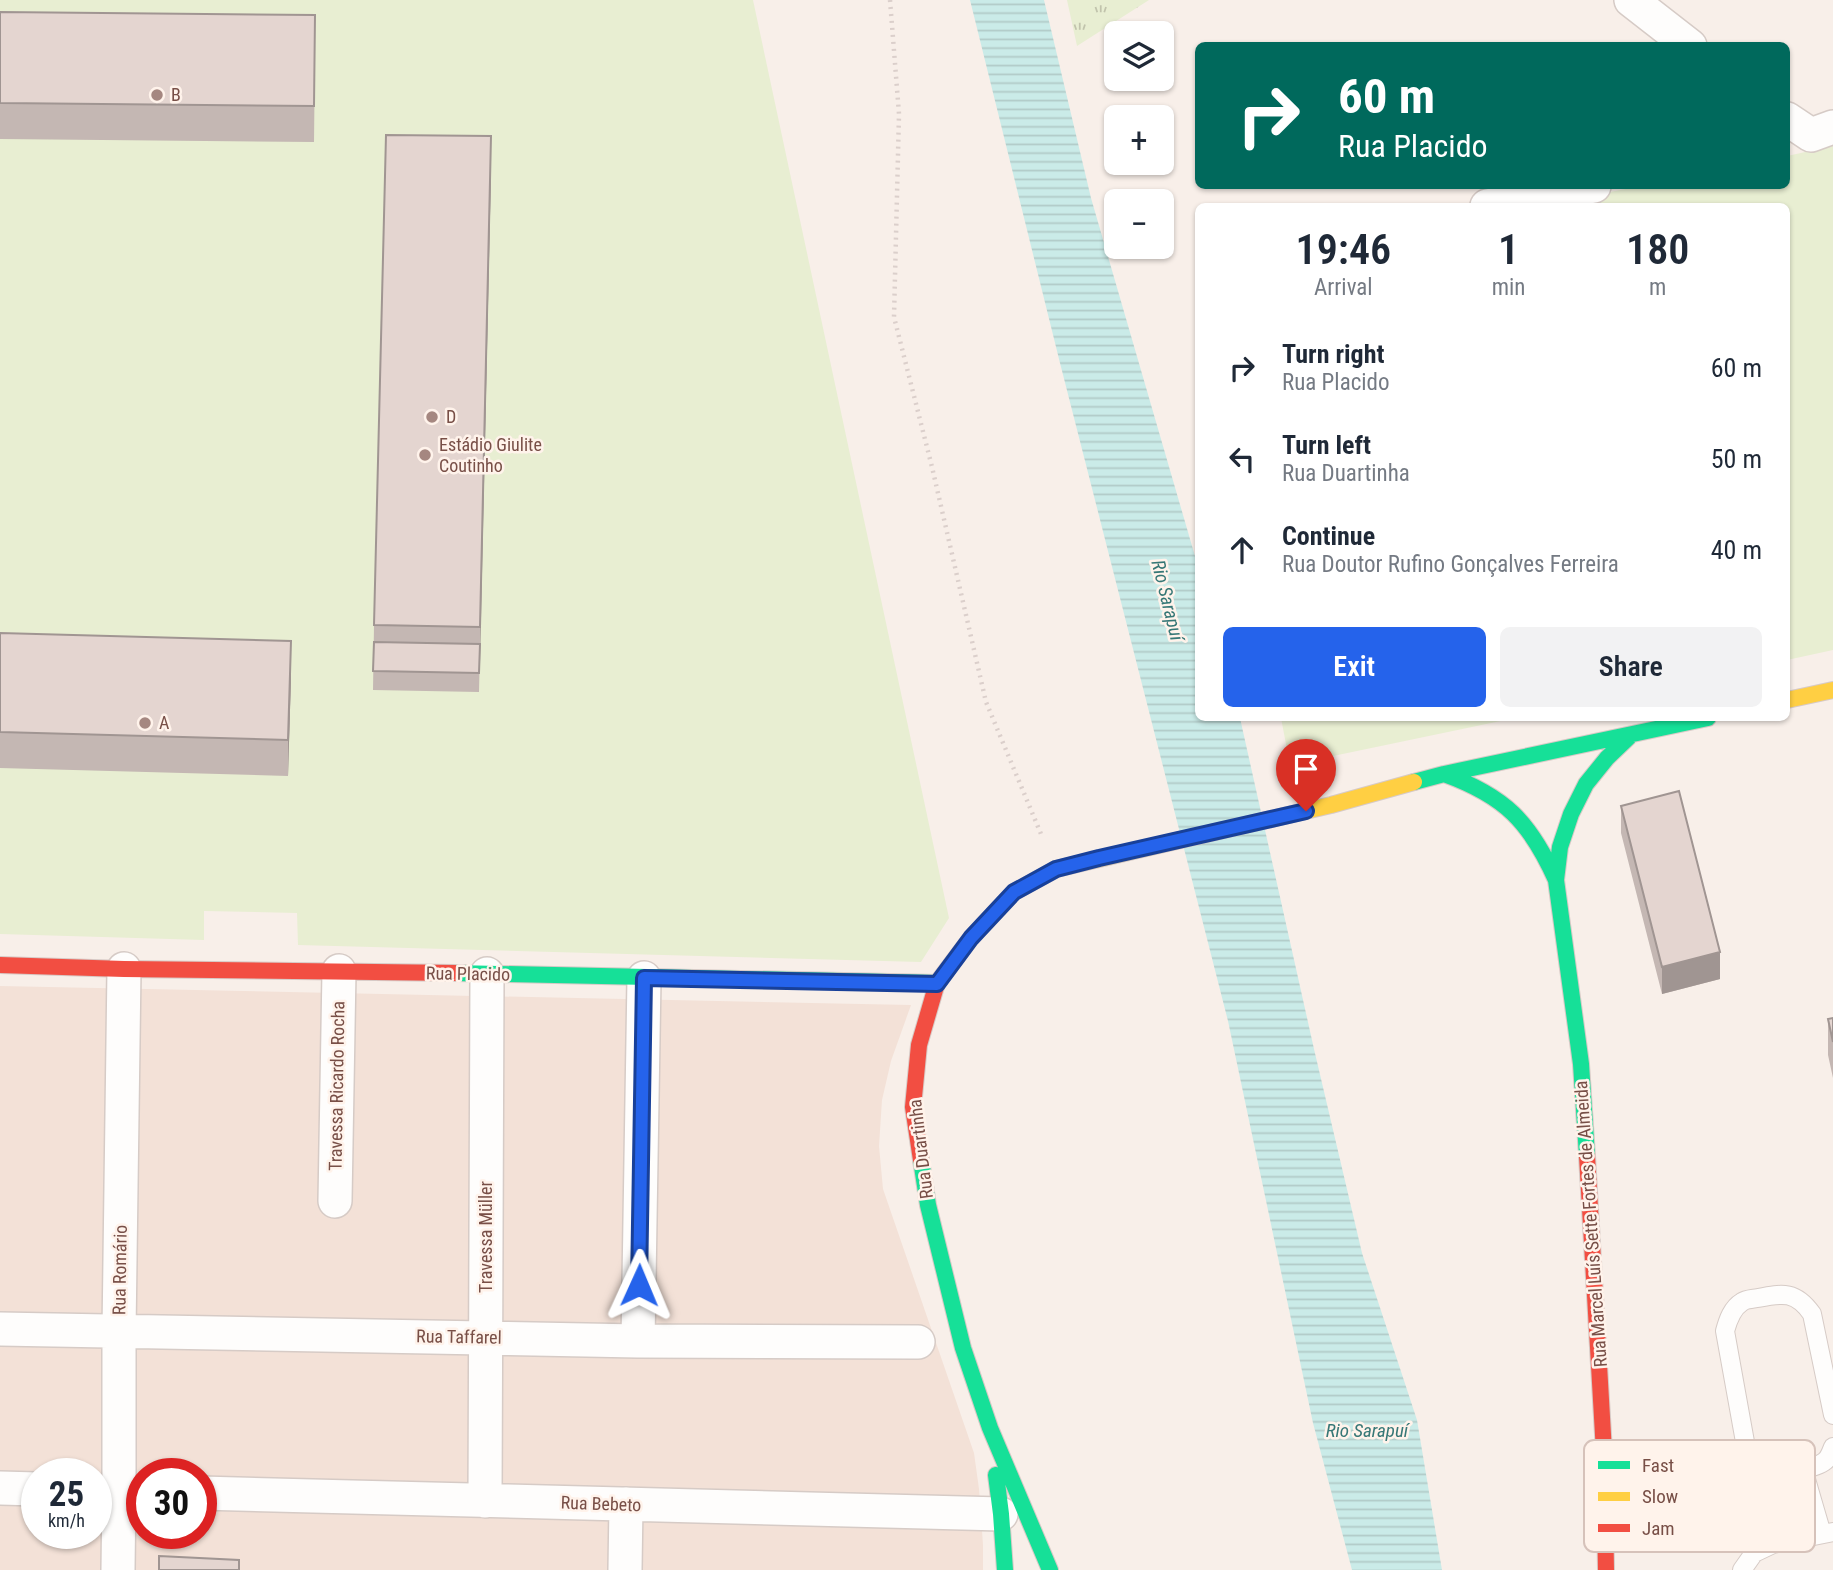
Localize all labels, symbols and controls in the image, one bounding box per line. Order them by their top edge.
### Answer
map controls [1104,21,1174,259]
button: layers [1104,21,1174,91]
text: 60 m [1338,68,1435,125]
icon: right [1223,70,1314,161]
place label: B [171,84,181,105]
marker: B [149,87,165,103]
button: + [1104,105,1174,175]
text: Rua Placido [1338,127,1488,165]
button: − [1104,189,1174,259]
text: 19:46 [1296,225,1391,274]
text: 1 [1498,225,1519,274]
text: 180 [1626,225,1689,274]
text: Arrival [1314,274,1373,301]
text: min [1492,274,1525,301]
text: m [1649,274,1666,301]
text: Turn right [1282,339,1384,369]
icon: right [1223,349,1261,387]
text: 60 m [1711,353,1762,383]
text: Rua Placido [1282,369,1390,396]
place label: D [446,406,456,427]
marker: D [424,409,440,425]
text: Turn left [1282,430,1371,460]
place label: Estádio Giulite Coutinho [439,434,542,476]
icon: left [1223,440,1261,478]
text: 50 m [1711,444,1762,474]
marker: Estádio Giulite Coutinho [417,447,433,463]
text: Rua Duartinha [1282,460,1410,487]
text: Continue [1282,521,1375,551]
icon: ahead [1223,531,1261,569]
text: 40 m [1711,535,1762,565]
text: Rua Doutor Rufino Gonçalves Ferreira [1282,551,1619,578]
water label: Rio Sarapuí [1146,557,1189,645]
button: Exit [1223,627,1486,707]
button: Share [1500,627,1762,707]
place label: A [159,712,170,733]
marker: A [137,715,153,731]
pin [1276,739,1336,811]
icon: arrive [1287,750,1325,788]
street label: Rua Placido [426,962,510,985]
street label: Travessa Ricardo Rocha [325,1001,348,1171]
street label: Rua Marcel Luís Sette Fortes de Almeida [1570,1080,1611,1368]
street label: Rua Duartinha [904,1098,937,1200]
street label: Travessa Müller [475,1180,496,1293]
street label: Rua Romário [108,1225,131,1315]
position arrow [602,1248,676,1322]
street label: Rua Taffarel [416,1325,502,1348]
water label: Rio Sarapuí [1326,1419,1411,1442]
legend [1584,1440,1815,1552]
text: Fast [1642,1454,1674,1477]
speed limit sign: 30 [126,1458,217,1549]
text: 25 [49,1474,84,1515]
text: Slow [1642,1485,1678,1508]
street label: Rua Bebeto [560,1492,642,1515]
text: km/h [48,1510,85,1531]
text: Jam [1642,1517,1675,1540]

